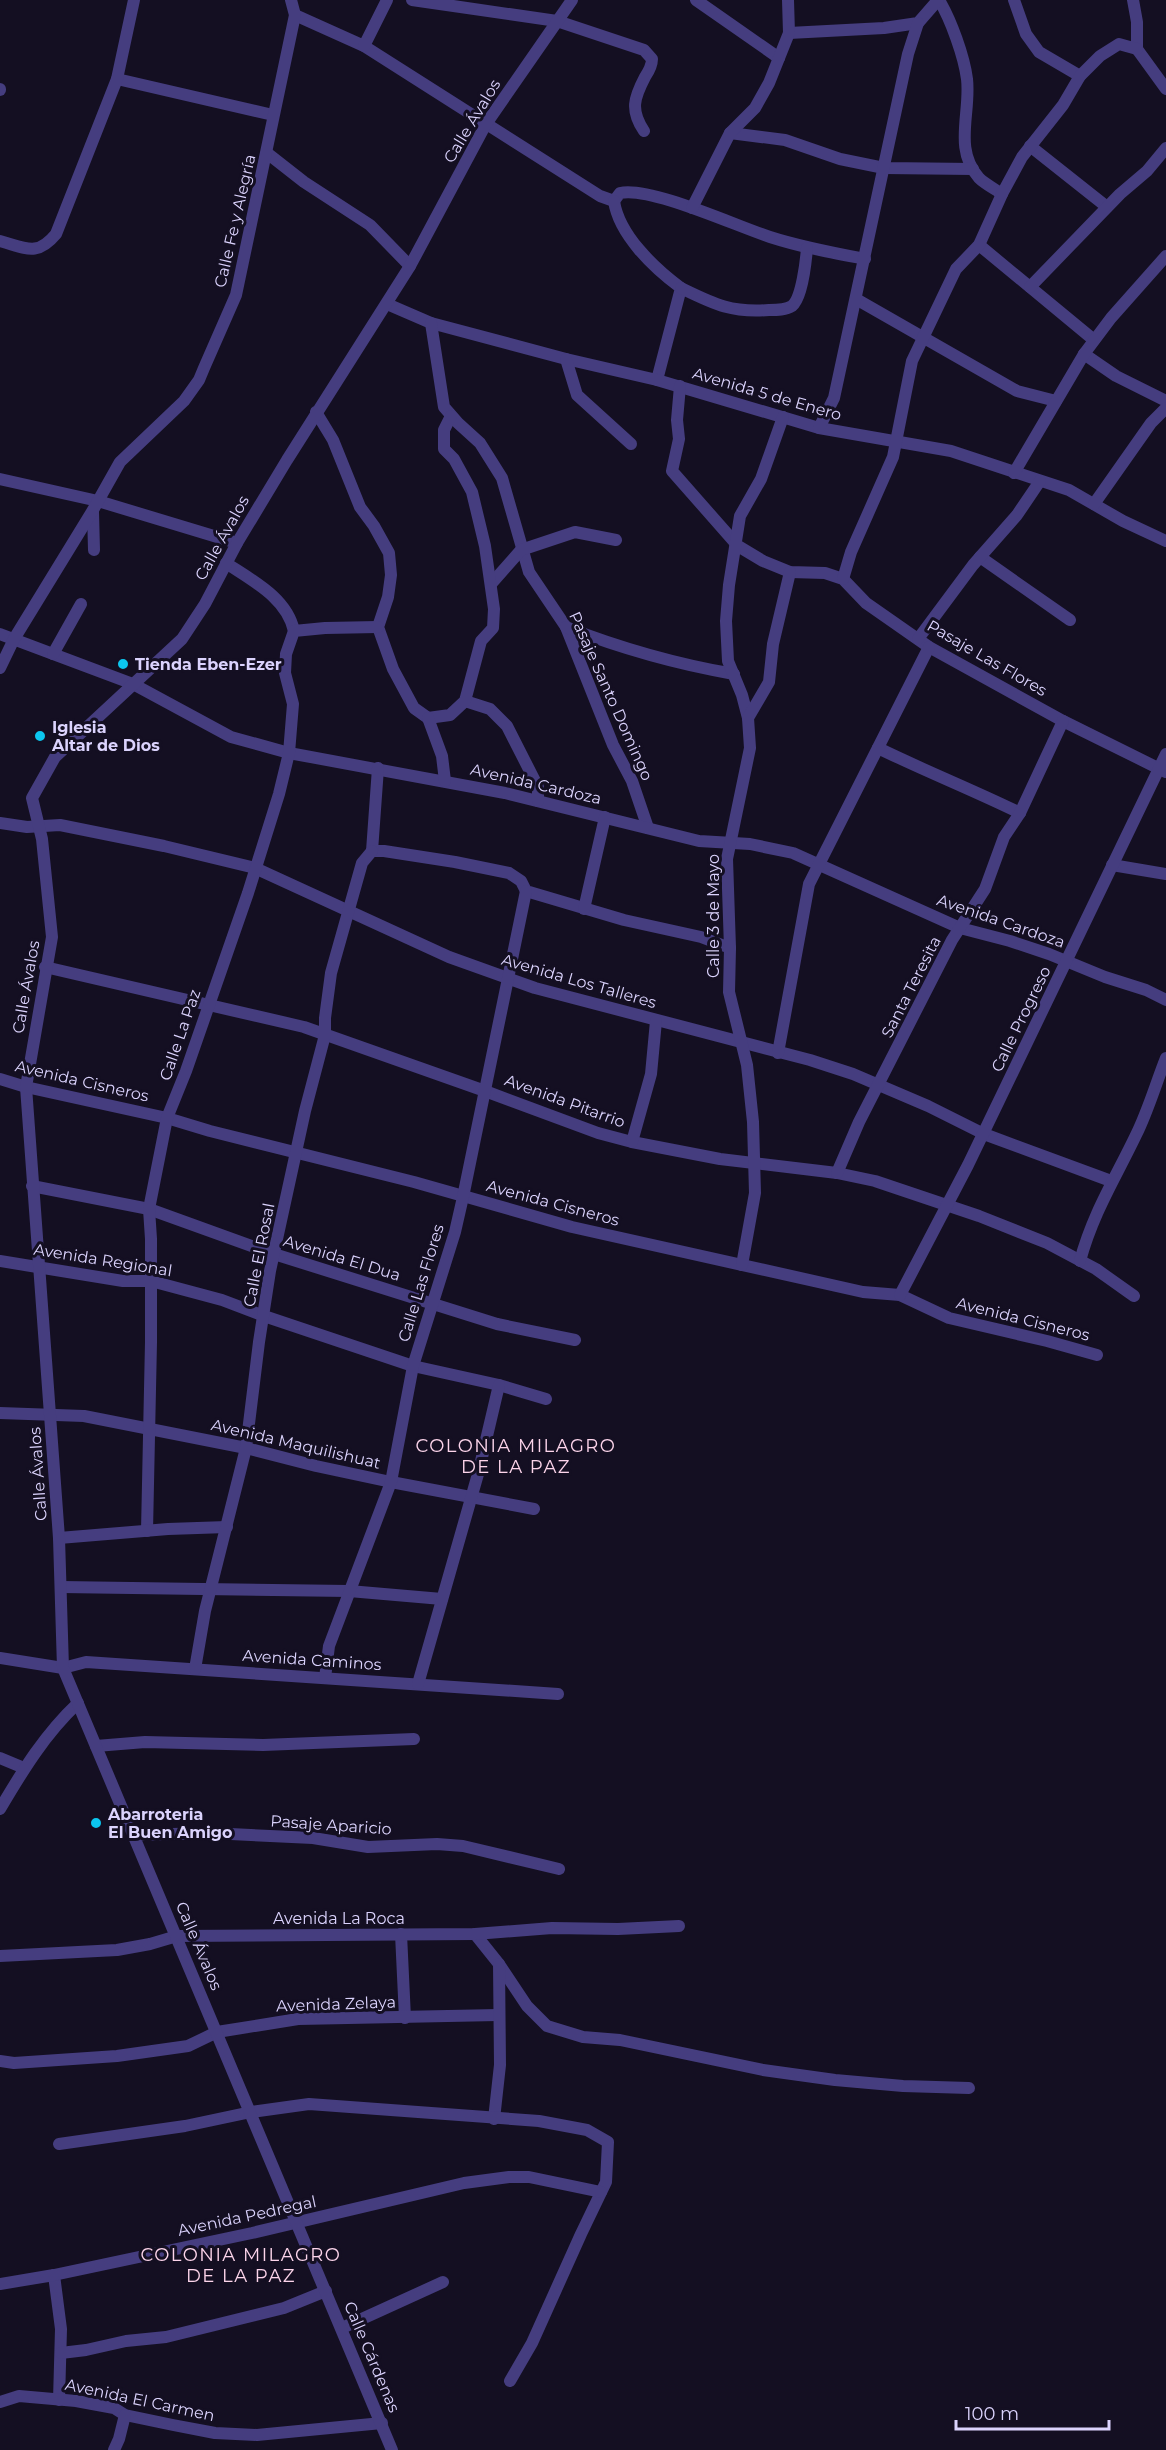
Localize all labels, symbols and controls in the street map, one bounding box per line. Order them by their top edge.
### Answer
street label: Calle Ávalos [440,76,504,166]
street label: Calle Fe y Alegría [210,153,260,289]
street label: Avenida 5 de Enero [690,364,844,424]
street label: Calle Ávalos [191,492,253,584]
street label: Pasaje Santo Domingo [565,609,657,783]
street label: Pasaje Las Flores [924,616,1050,700]
place label: Tienda Eben-Ezer [135,655,282,674]
marker: Tienda Eben-Ezer [116,657,130,671]
place label: Iglesia Altar de Dios [51,718,160,755]
marker: Iglesia Altar de Dios [33,729,47,743]
street label: Avenida Cardoza [469,760,603,808]
street label: Calle 3 de Mayo [704,854,723,978]
street label: Avenida Cardoza [935,890,1067,952]
street label: Santa Teresita [877,933,945,1041]
street label: Calle Ávalos [8,939,44,1035]
street label: Avenida Los Talleres [499,950,659,1012]
street label: Calle Progreso [987,963,1055,1075]
street label: Calle La Paz [156,987,204,1083]
street label: Avenida Cisneros [13,1056,151,1106]
street label: Avenida Pitarrio [502,1070,628,1132]
street label: Avenida Cisneros [484,1176,622,1230]
street label: Calle El Rosal [240,1201,278,1309]
street label: Calle Las Flores [394,1222,448,1344]
street label: Avenida El Dua [281,1231,403,1285]
street label: Avenida Regional [32,1240,174,1280]
street label: Avenida Cisneros [954,1293,1092,1345]
street label: Avenida Maquilishuat [209,1415,383,1473]
street label: Calle Ávalos [25,1426,51,1522]
district label: COLONIA MILAGRO DE LA PAZ [416,1435,616,1478]
street label: Avenida Caminos [242,1646,382,1674]
place label: Abarroteria El Buen Amigo [107,1805,233,1842]
street label: Pasaje Aparicio [270,1811,392,1839]
marker: Abarroteria El Buen Amigo [89,1816,103,1830]
street label: Calle Ávalos [172,1899,226,1993]
street label: Avenida La Roca [273,1909,405,1928]
street label: Avenida Zelaya [276,1992,396,2016]
street label: Avenida Pedregal [176,2192,318,2240]
district label: COLONIA MILAGRO DE LA PAZ [141,2244,341,2287]
street label: Calle Cárdenas [340,2299,404,2415]
street label: Avenida El Carmen [64,2375,216,2425]
scale bar [956,2393,1109,2431]
text: 100 m [965,2403,1019,2425]

